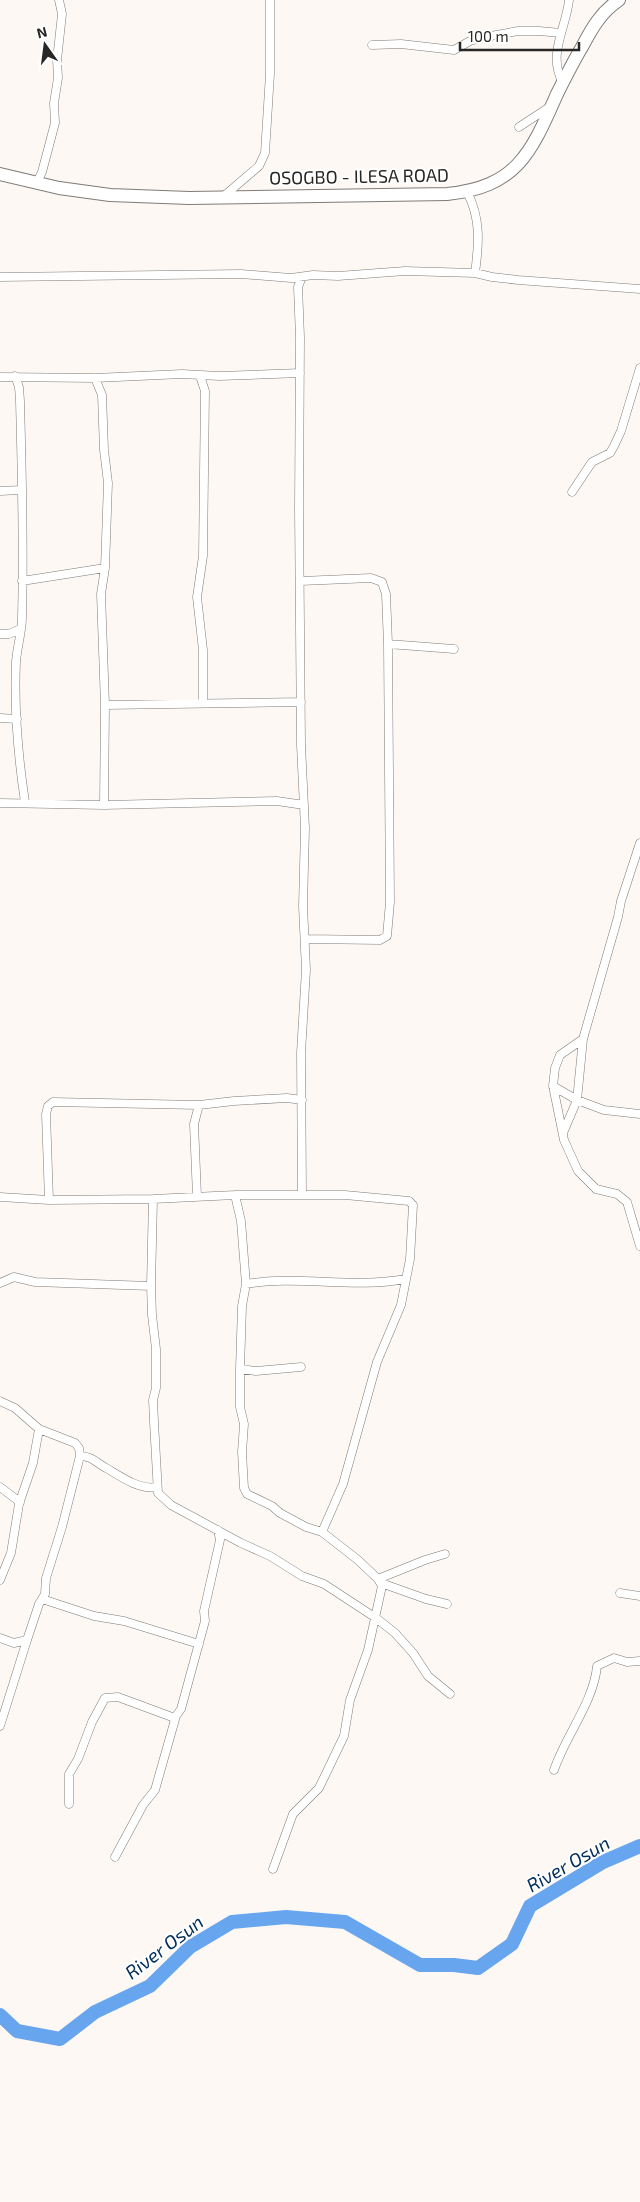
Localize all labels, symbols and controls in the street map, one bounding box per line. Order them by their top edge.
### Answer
north arrow [20,20,70,70]
scale bar [460,20,579,52]
text: N [35,22,49,41]
text: 100 m [468,27,509,45]
street label: OSOGBO - ILESA ROAD [269,163,449,189]
water label: River Osun [522,1831,613,1897]
water label: River Osun [120,1910,207,1984]

